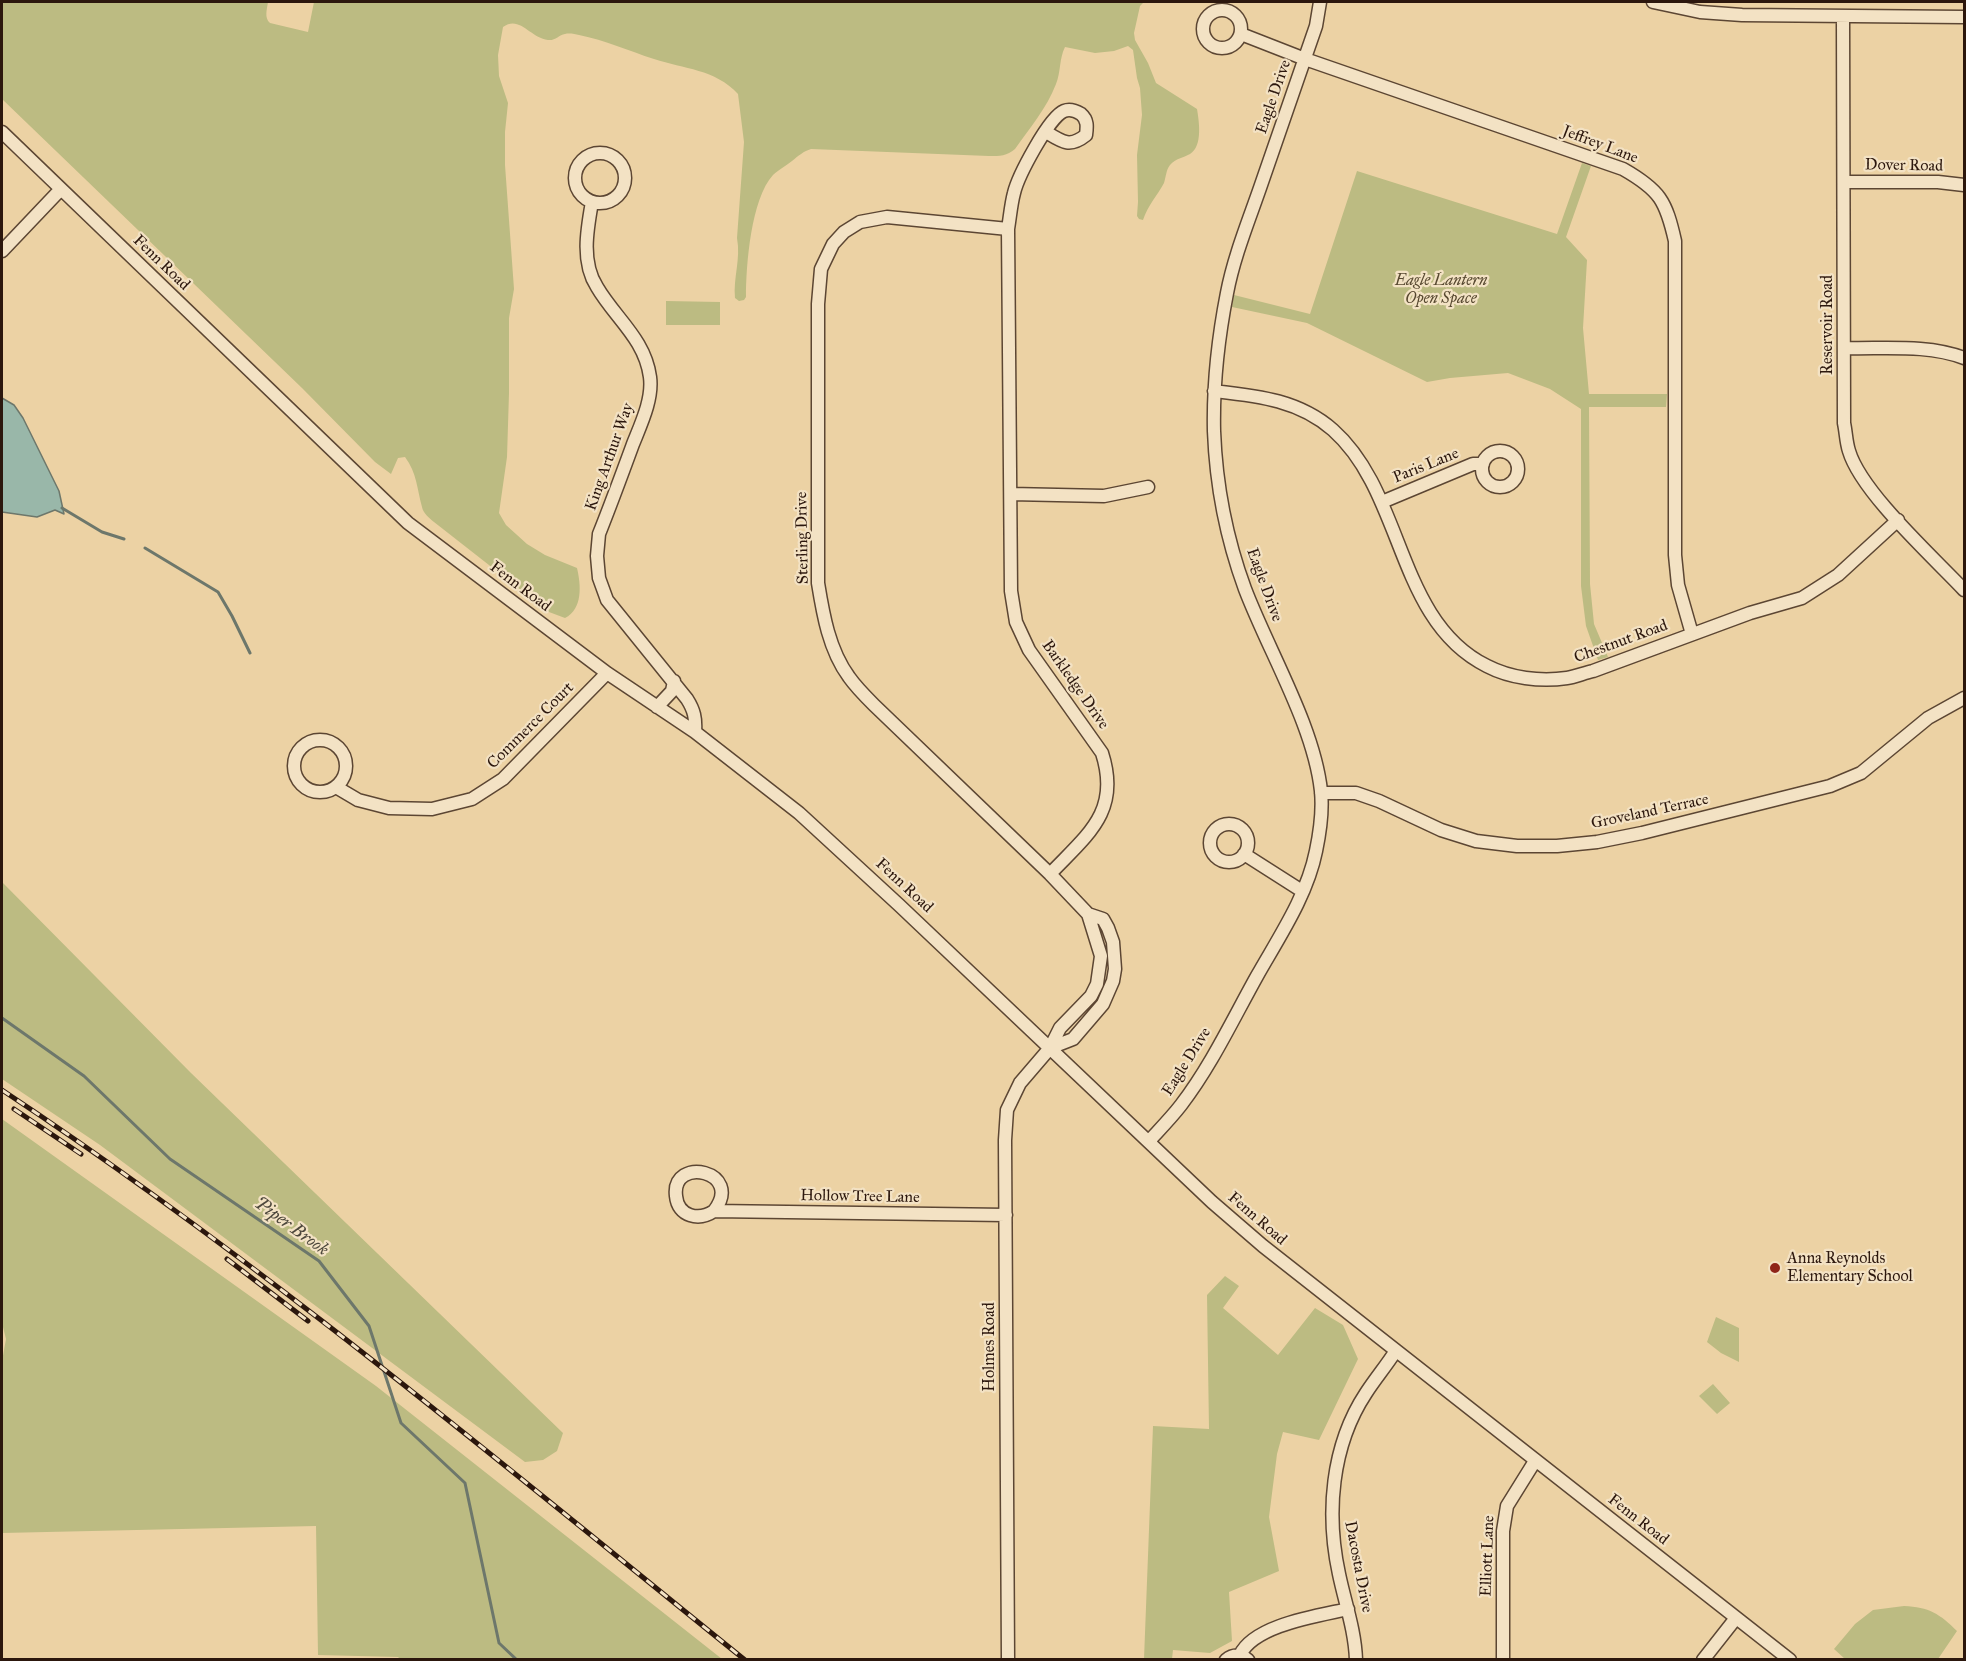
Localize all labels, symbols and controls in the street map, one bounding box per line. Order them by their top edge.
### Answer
street label: Eagle Drive [1252,57,1296,137]
street label: Jeffrey Lane [1559,122,1641,168]
street label: Dover Road [1865,156,1943,176]
street label: Fenn Road [129,231,193,295]
park label: Eagle Lantern Open Space [1395,271,1487,309]
street label: Reservoir Road [1818,275,1838,375]
street label: King Arthur Way [582,401,638,513]
street label: Paris Lane [1390,444,1462,488]
street label: Sterling Drive [793,491,813,585]
street label: Eagle Drive [1242,546,1286,624]
street label: Fenn Road [486,558,554,616]
street label: Chestnut Road [1572,616,1670,668]
street label: Barkledge Drive [1037,637,1113,733]
street label: Commerce Court [484,679,578,773]
street label: Groveland Terrace [1590,790,1710,834]
street label: Fenn Road [871,855,937,917]
street label: Eagle Drive [1158,1024,1216,1100]
street label: Hollow Tree Lane [800,1186,920,1208]
street label: Fenn Road [1224,1188,1290,1250]
water label: Piper Brook [250,1193,332,1261]
place label: Anna Reynolds Elementary School [1787,1249,1913,1287]
marker: Anna Reynolds Elementary School [1768,1261,1782,1275]
street label: Holmes Road [980,1302,1000,1392]
street label: Fenn Road [1604,1490,1672,1550]
street label: Elliott Lane [1477,1515,1499,1597]
street label: Dacosta Drive [1340,1520,1376,1614]

